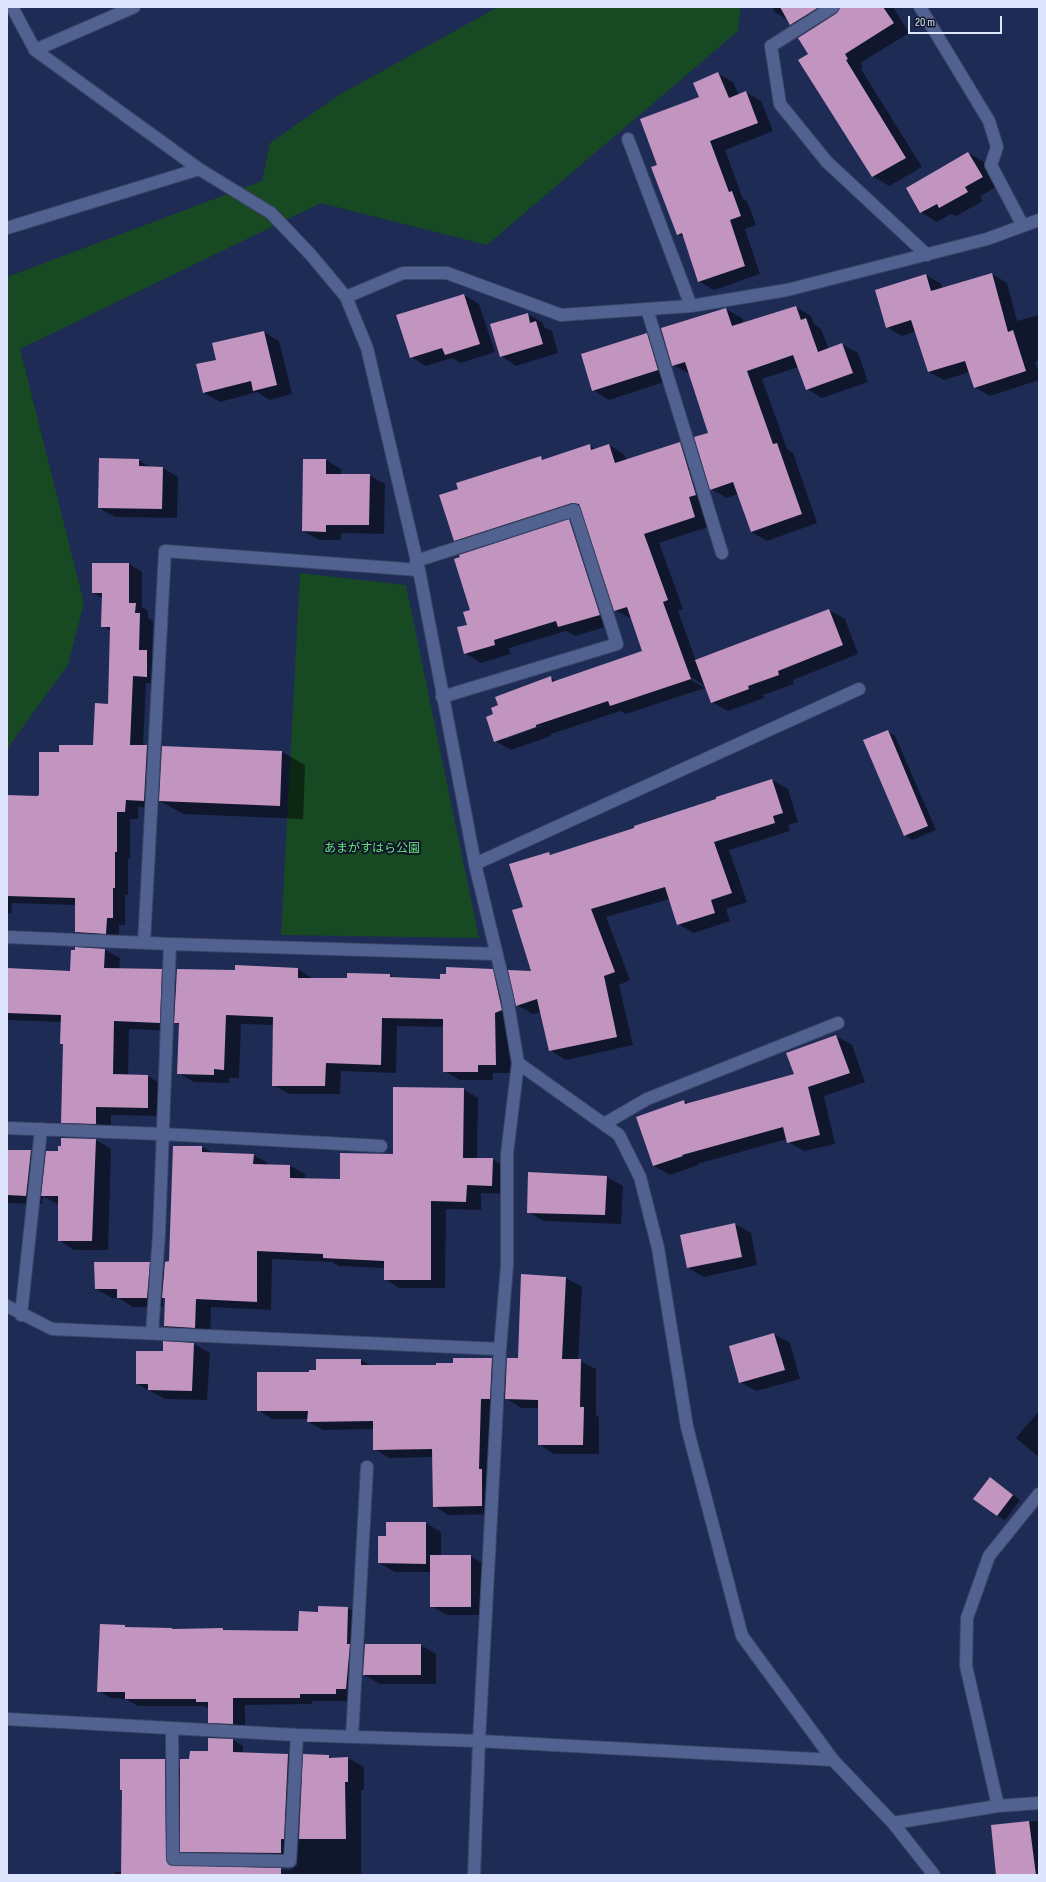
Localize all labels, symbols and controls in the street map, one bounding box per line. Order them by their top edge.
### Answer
scale bar [910,8,1004,34]
text: 20 m [915,15,935,30]
park label: あまがすはら公園 [324,842,420,856]

